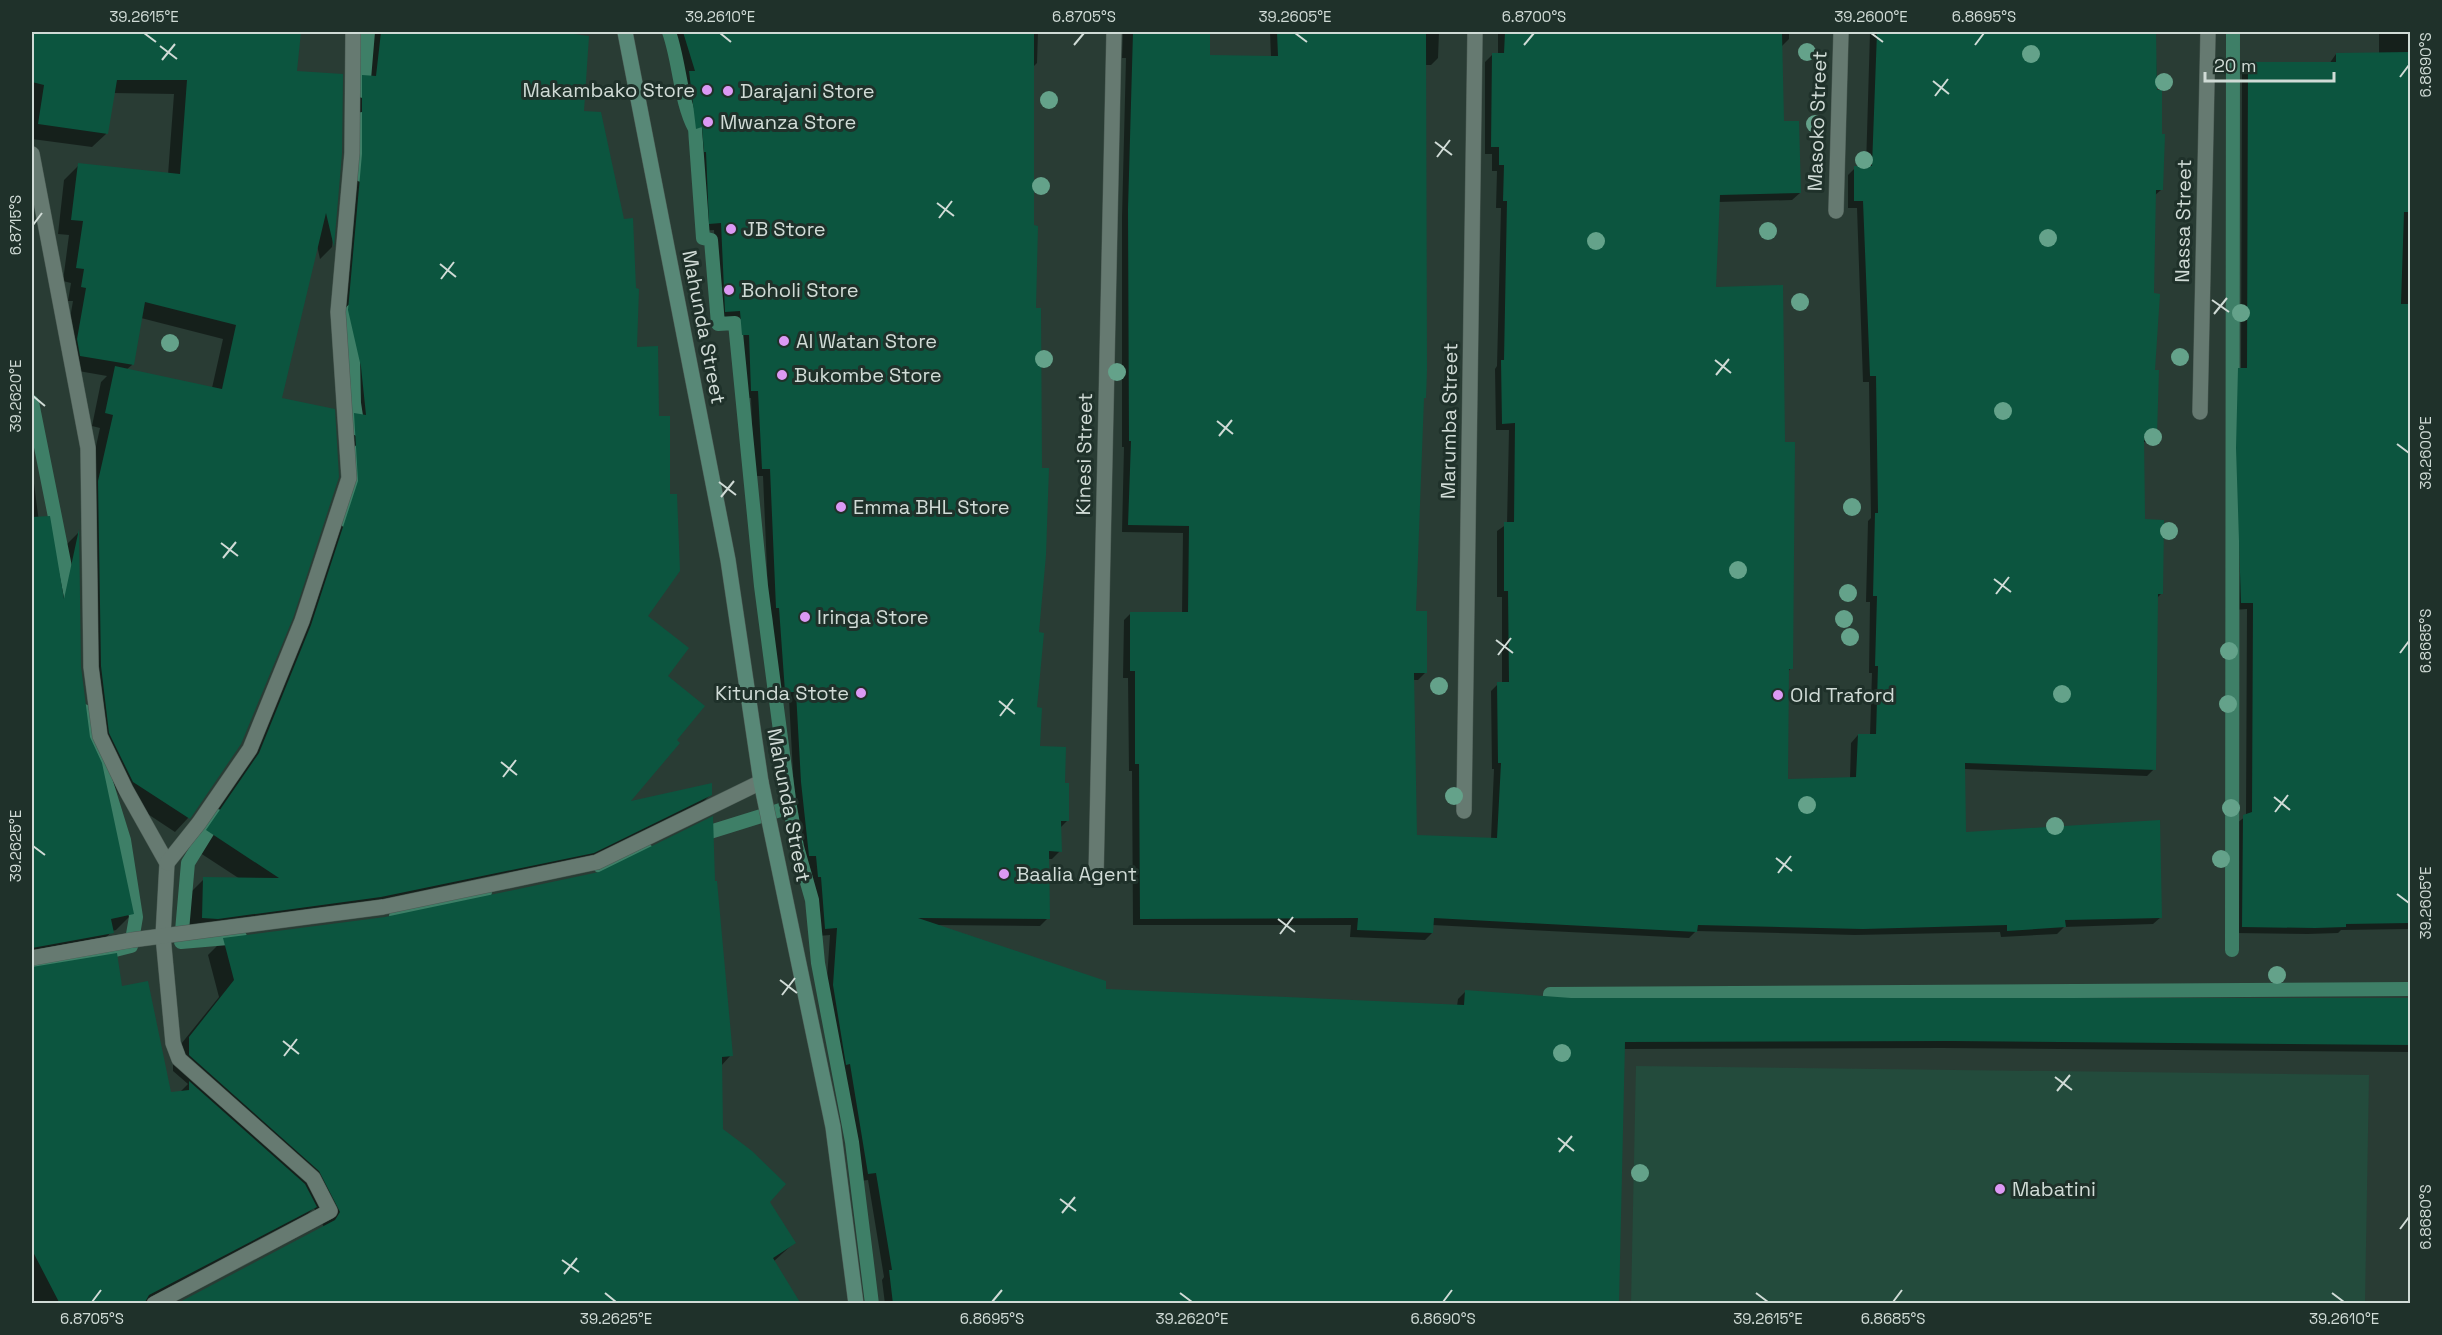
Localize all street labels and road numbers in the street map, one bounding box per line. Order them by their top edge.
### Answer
street label: Masoko Street [1802,50,1832,192]
street label: Nassa Street [2169,159,2197,283]
street label: Mahunda Street [676,248,732,406]
street label: Marumba Street [1435,343,1463,499]
street label: Kinesi Street [1070,392,1098,516]
street label: Mahunda Street [761,726,817,884]

